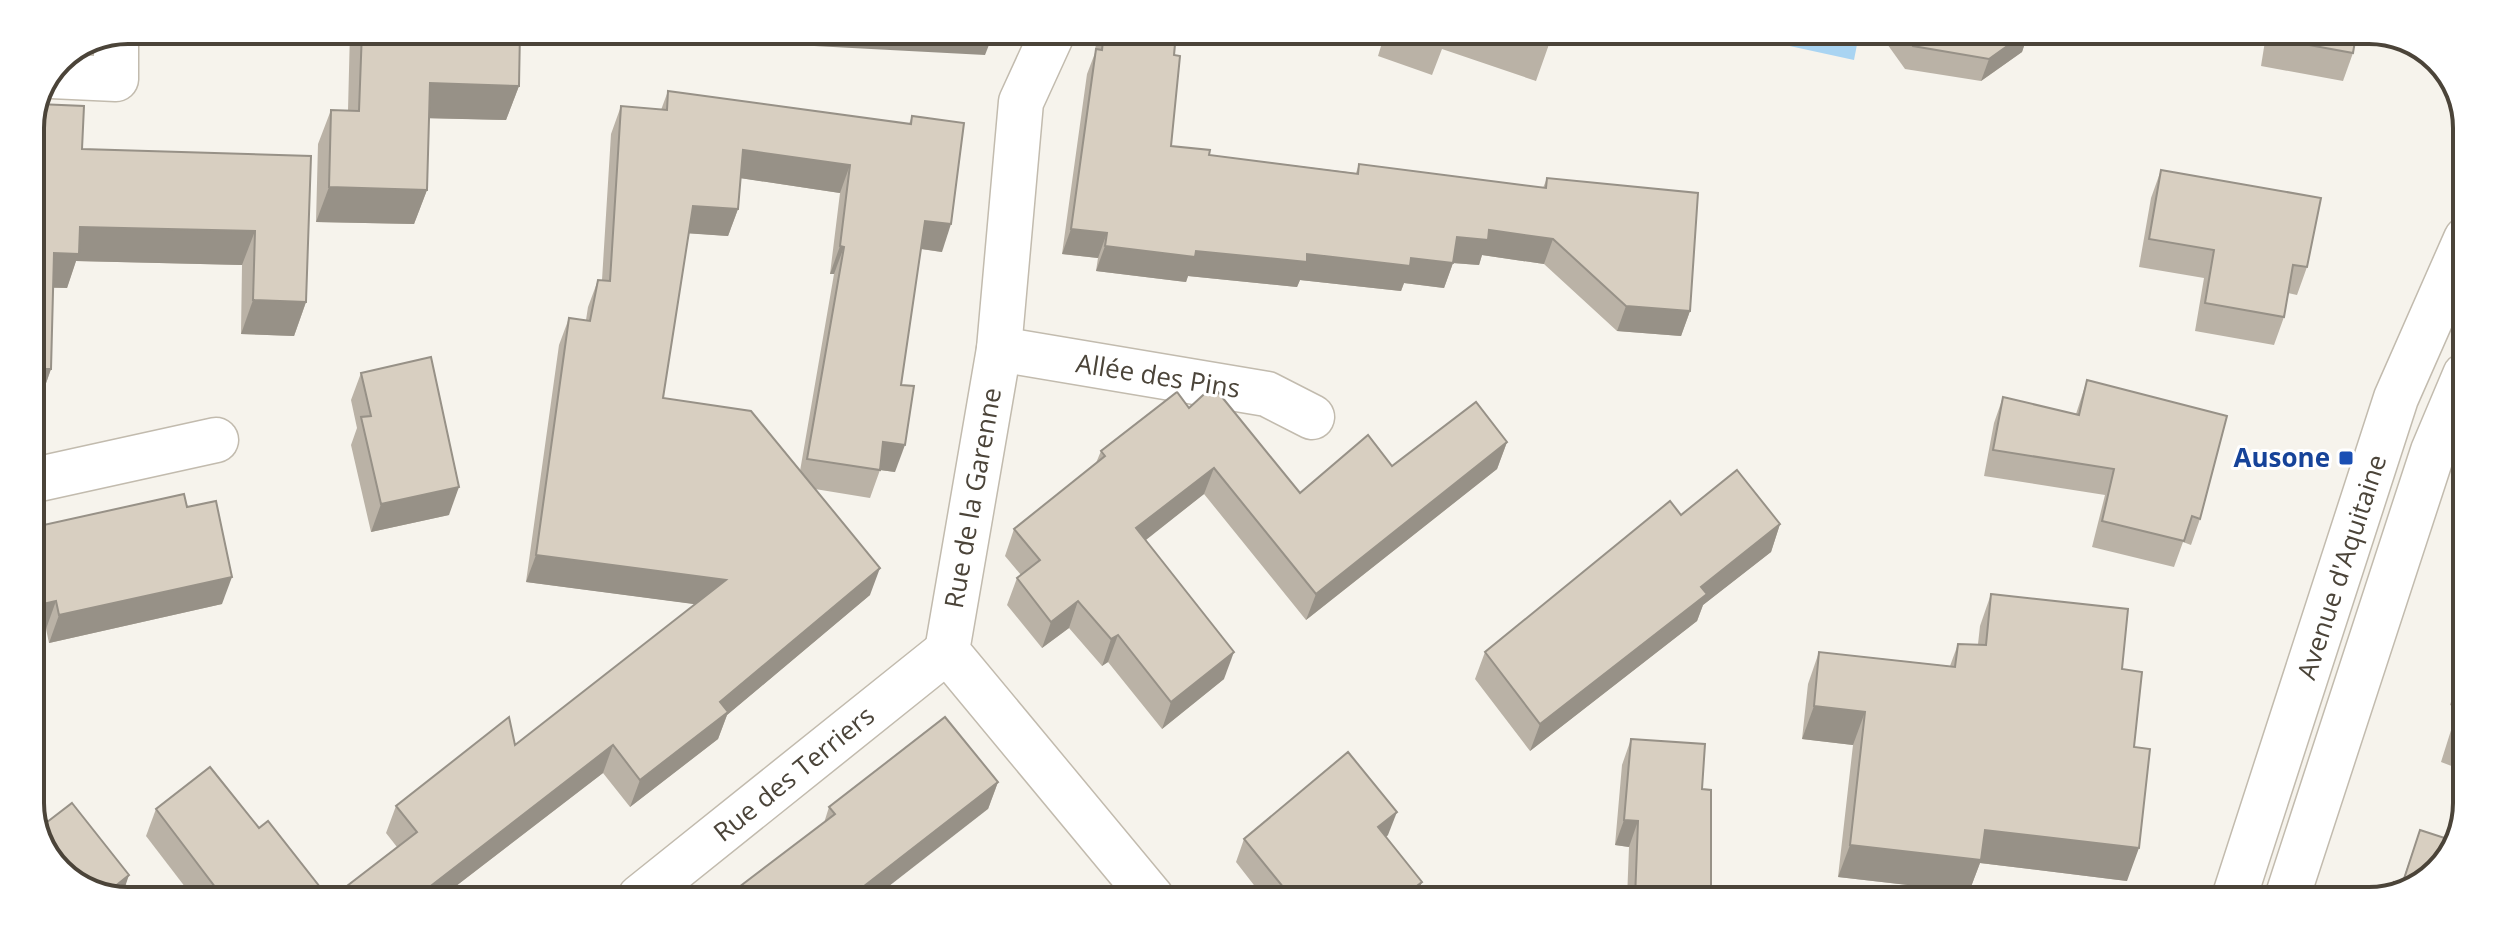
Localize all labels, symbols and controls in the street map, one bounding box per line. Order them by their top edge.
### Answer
street label: Allée des Pins [1074,344,1243,406]
street label: Rue de la Garenne [935,385,1009,611]
place label: Ausone [2234,439,2330,475]
marker: Ausone [2337,449,2355,467]
street label: Avenue d'Aquitaine [2288,450,2394,684]
street label: Rue des Terriers [705,697,881,849]

